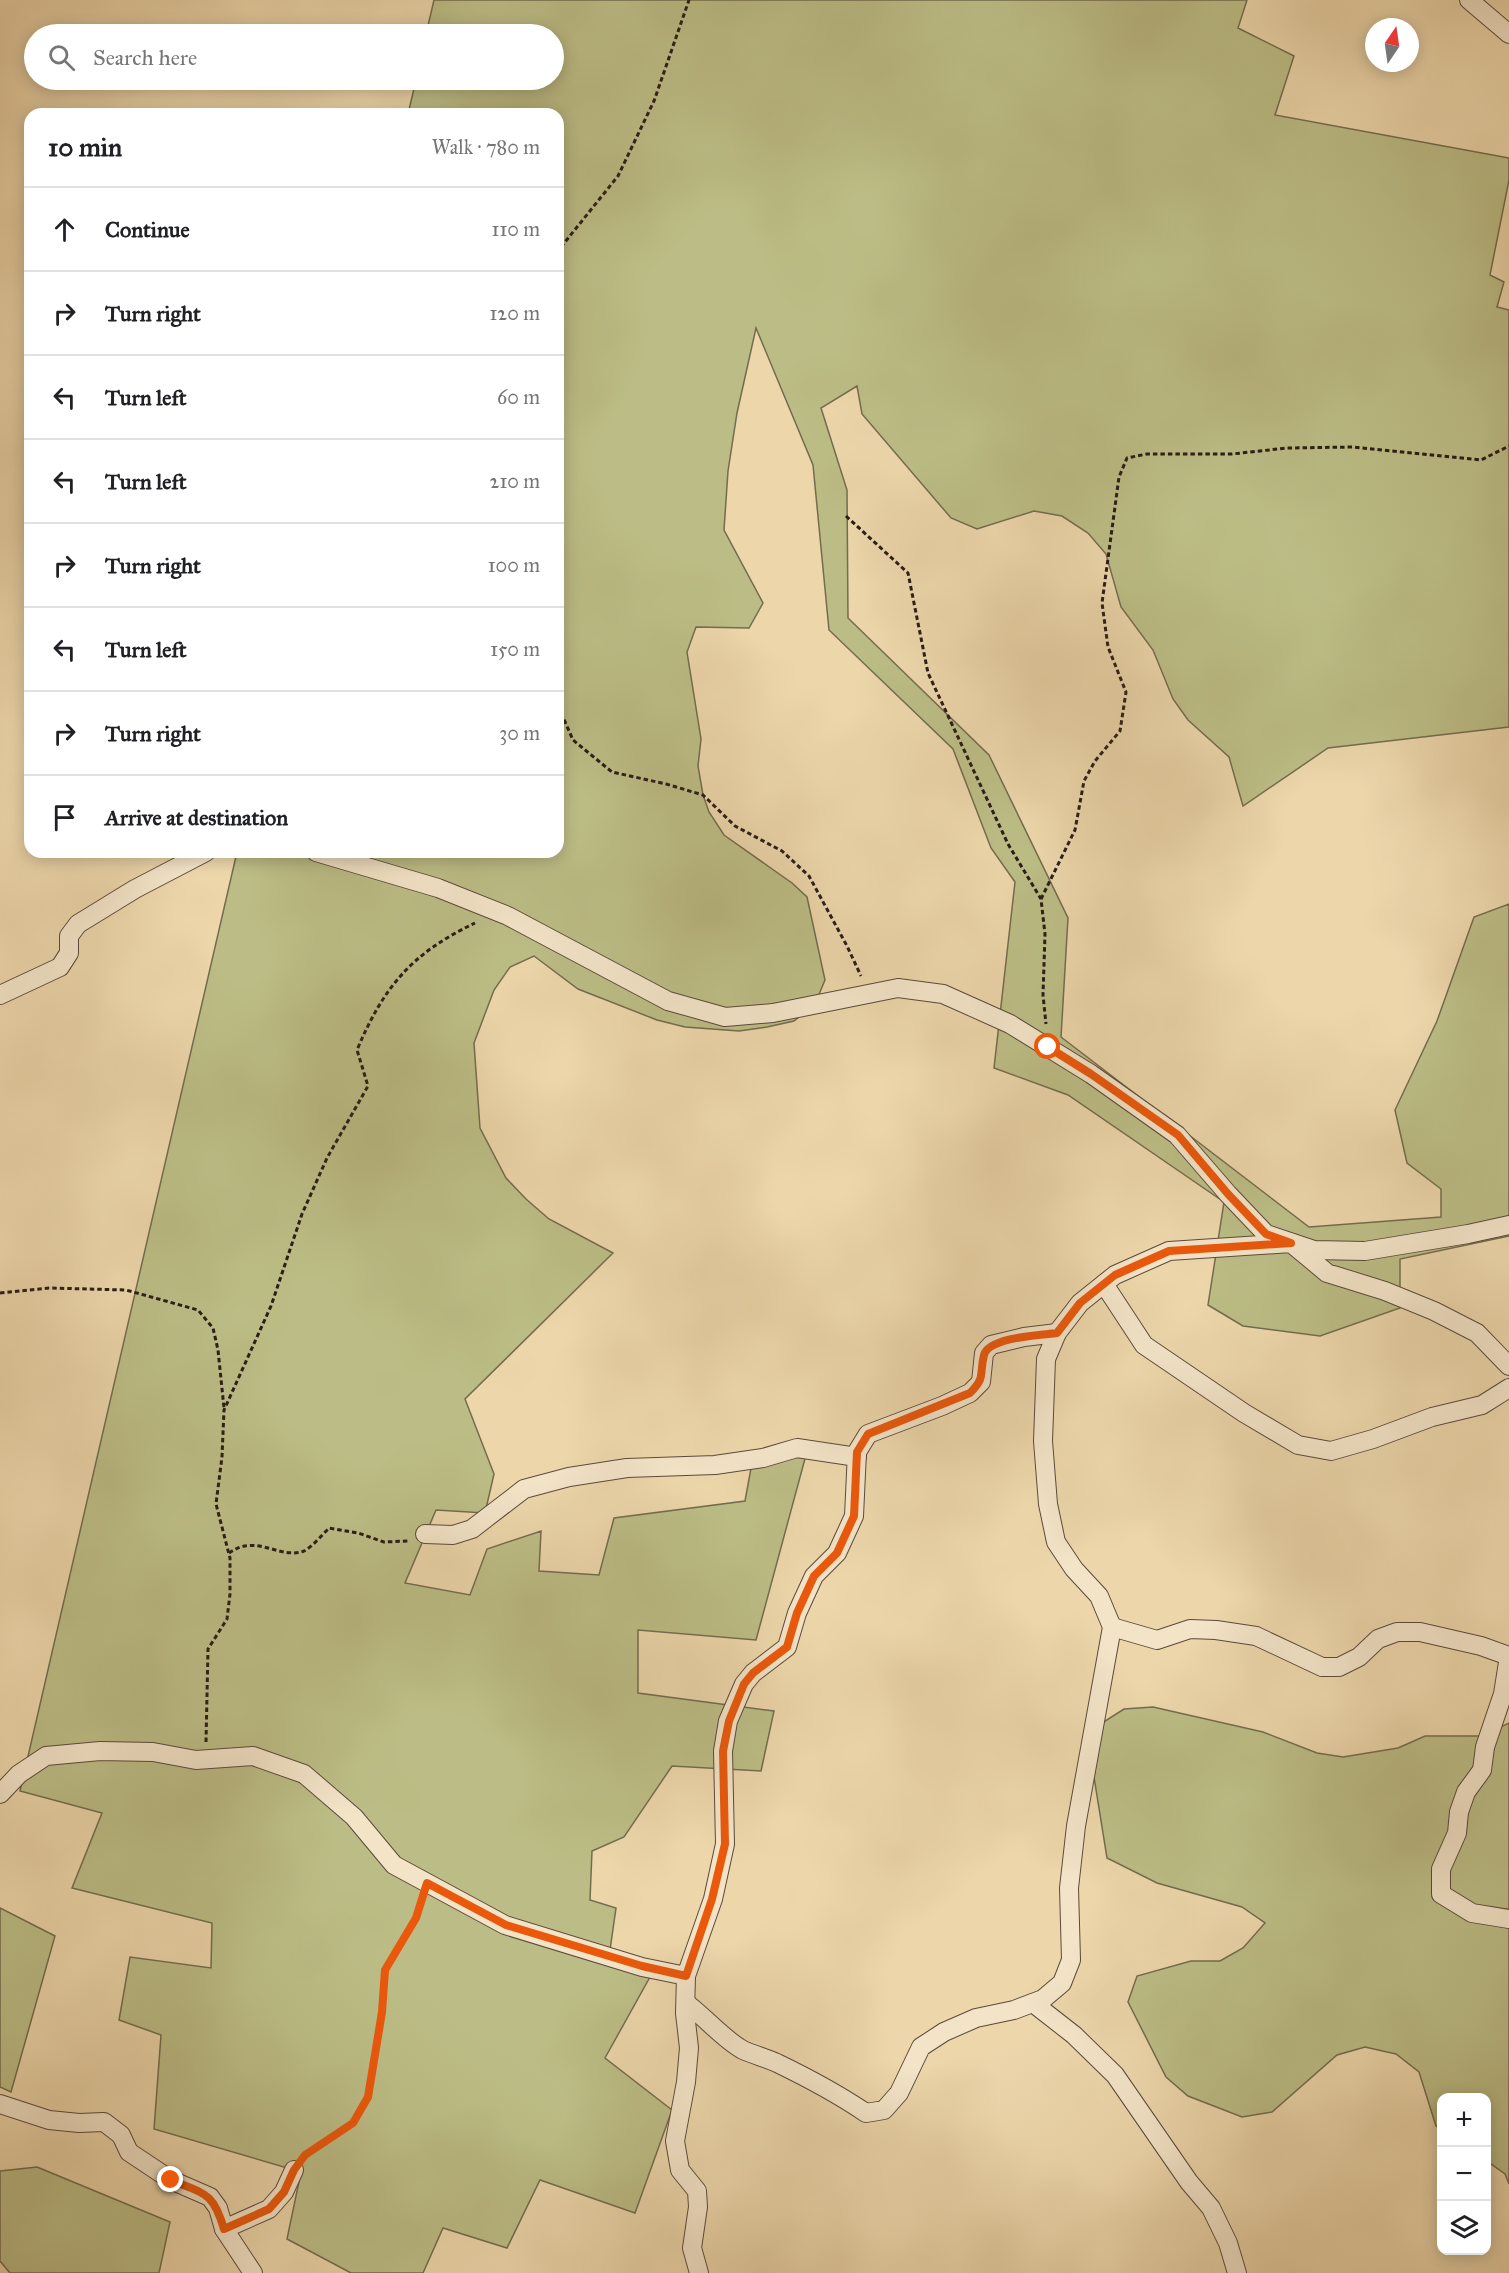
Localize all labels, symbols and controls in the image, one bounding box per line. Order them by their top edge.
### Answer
north arrow [1365,18,1419,72]
search box [24,24,564,90]
icon: search [45,41,78,74]
text: Search here [93,44,197,71]
text: 10 min [48,131,122,163]
text: Walk · 780 m [432,135,540,159]
icon: ahead [48,213,81,246]
text: Continue [105,216,190,243]
text: 110 m [492,217,540,241]
icon: right [48,297,81,330]
text: Turn right [105,300,201,327]
text: 120 m [489,301,540,325]
icon: left [48,381,81,414]
text: Turn left [105,384,187,411]
text: 60 m [497,385,540,409]
icon: left [48,465,81,498]
text: Turn left [105,468,187,495]
text: 210 m [490,469,540,493]
icon: right [48,549,81,582]
text: Turn right [105,552,201,579]
text: 100 m [488,553,540,577]
icon: left [48,633,81,666]
text: Turn left [105,636,187,663]
text: 150 m [490,637,540,661]
icon: right [48,717,81,750]
text: Turn right [105,720,201,747]
text: 30 m [499,721,540,745]
icon: arrive [48,801,81,834]
text: Arrive at destination [105,804,288,831]
route start [1034,1033,1060,1059]
map controls [1437,2093,1491,2255]
button: + [1437,2093,1491,2147]
button: − [1437,2147,1491,2201]
route end [157,2166,183,2192]
button: layers [1437,2201,1491,2255]

